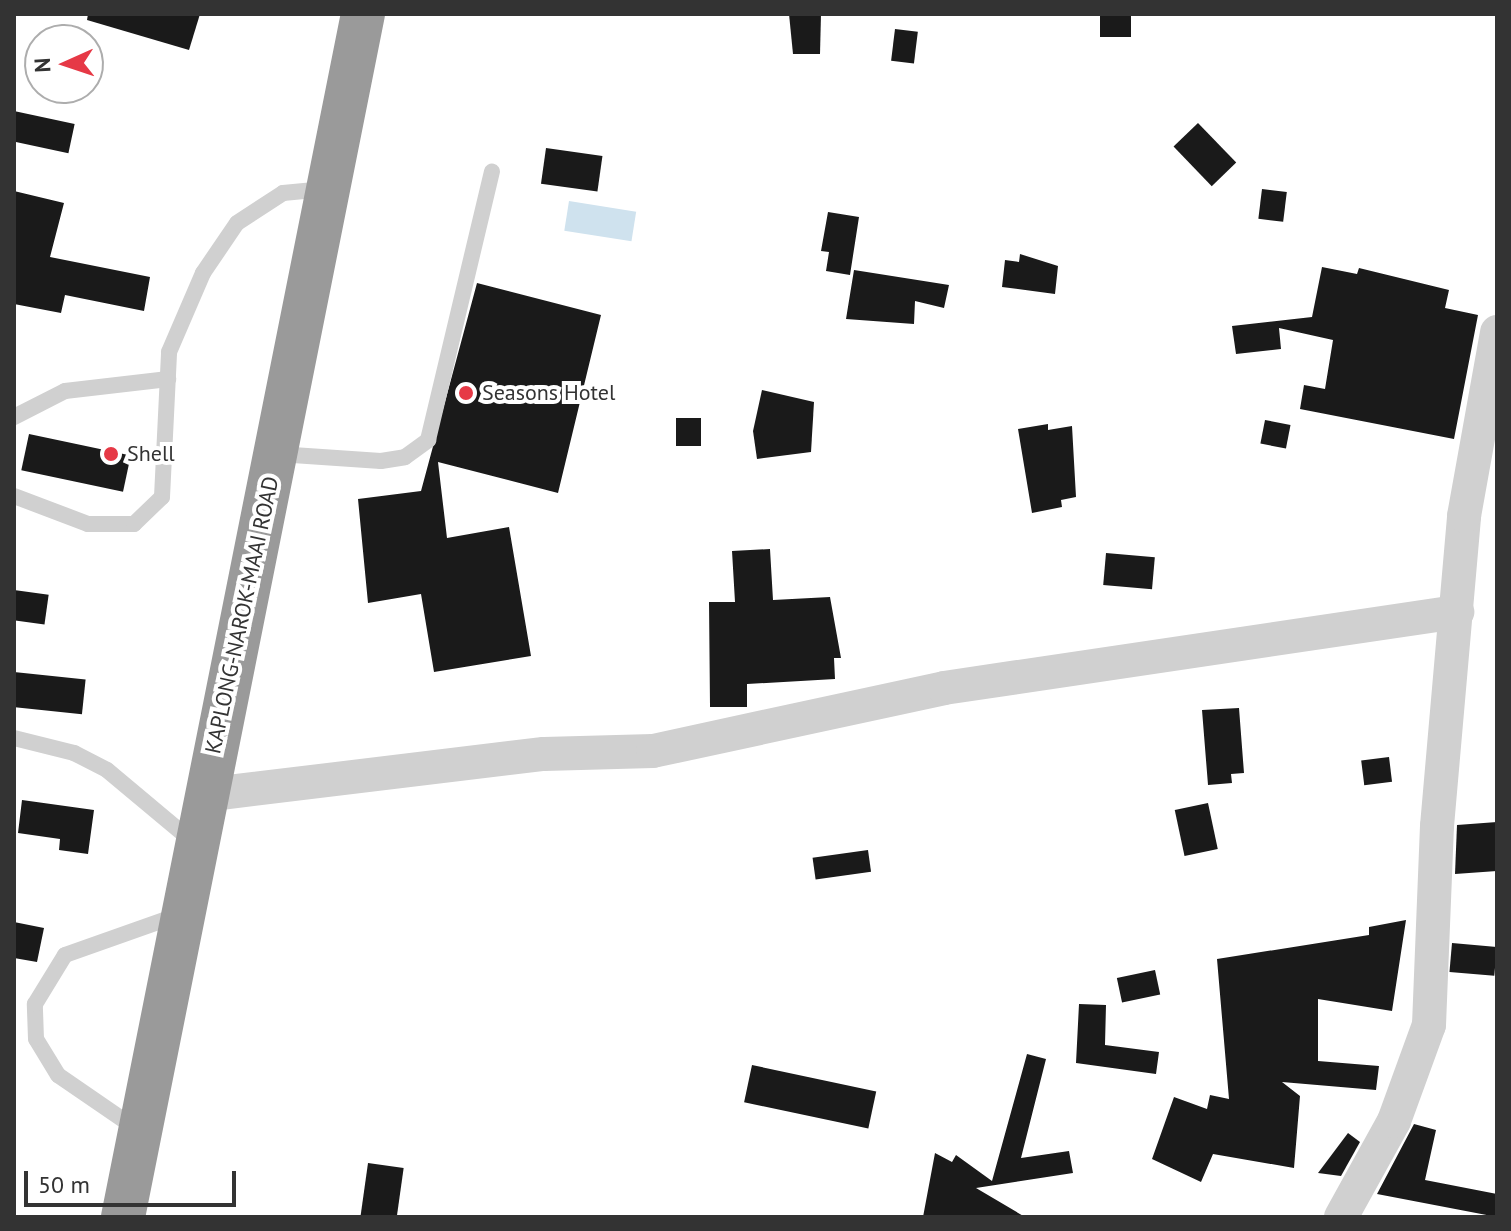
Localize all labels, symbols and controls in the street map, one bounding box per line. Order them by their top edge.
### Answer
north arrow [24,24,104,104]
text: N [28,57,56,73]
place label: Seasons Hotel [482,380,615,406]
marker: Seasons Hotel [457,384,475,402]
place label: Shell [127,441,175,467]
marker: Shell [102,445,120,463]
street label: KAPLONG-NAROK-MAAI ROAD [200,474,284,756]
scale bar [28,1155,240,1205]
text: 50 m [38,1169,90,1200]

